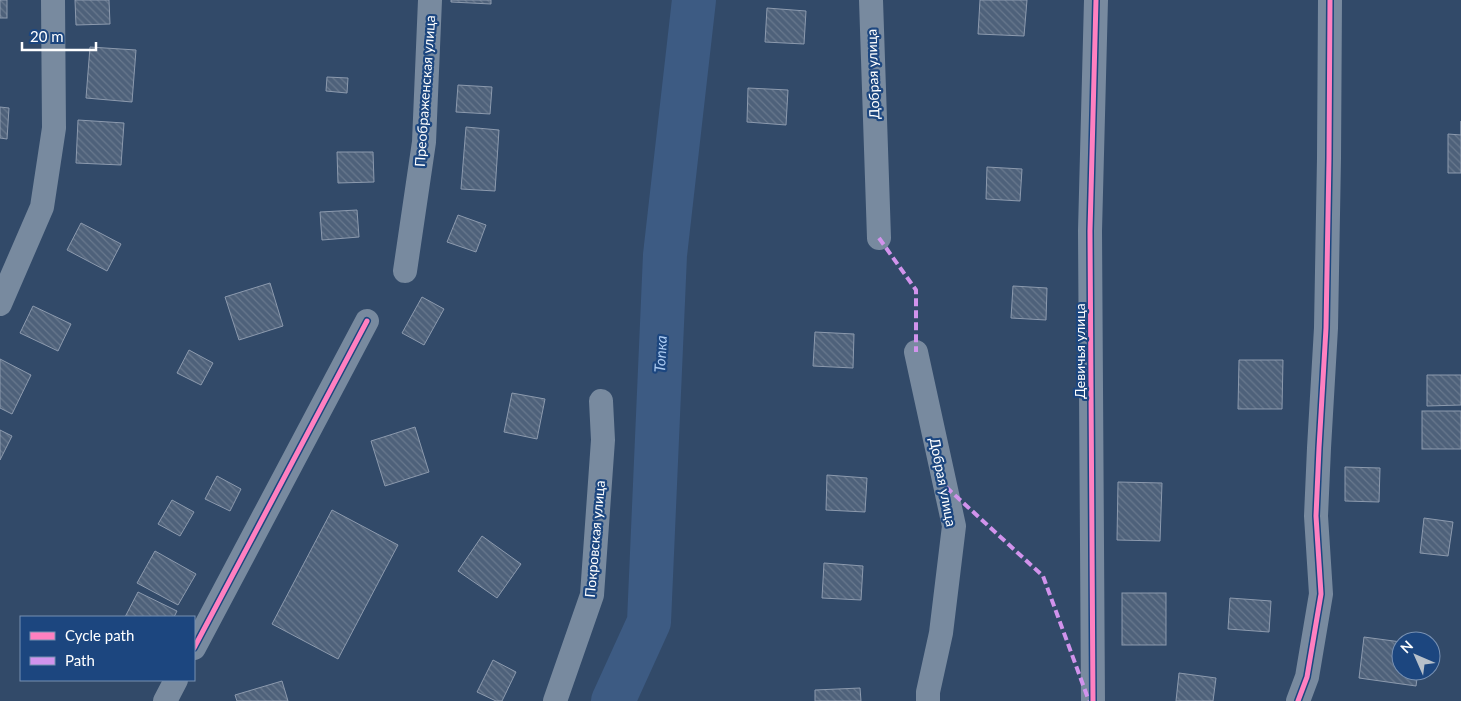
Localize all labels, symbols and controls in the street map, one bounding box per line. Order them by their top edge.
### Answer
street label: Преображенская улица [411,15,438,167]
scale bar [22,20,96,52]
text: 20 m [30,27,64,45]
street label: Добрая улица [862,29,883,119]
street label: Девичья улица [1071,303,1088,399]
water label: Топка [650,335,670,373]
street label: Добрая улица [927,436,960,528]
street label: Покровская улица [581,480,608,598]
legend [20,616,195,681]
text: Cycle path [65,626,134,644]
north arrow [1391,631,1441,681]
text: N [1397,637,1416,656]
text: Path [65,651,95,669]

